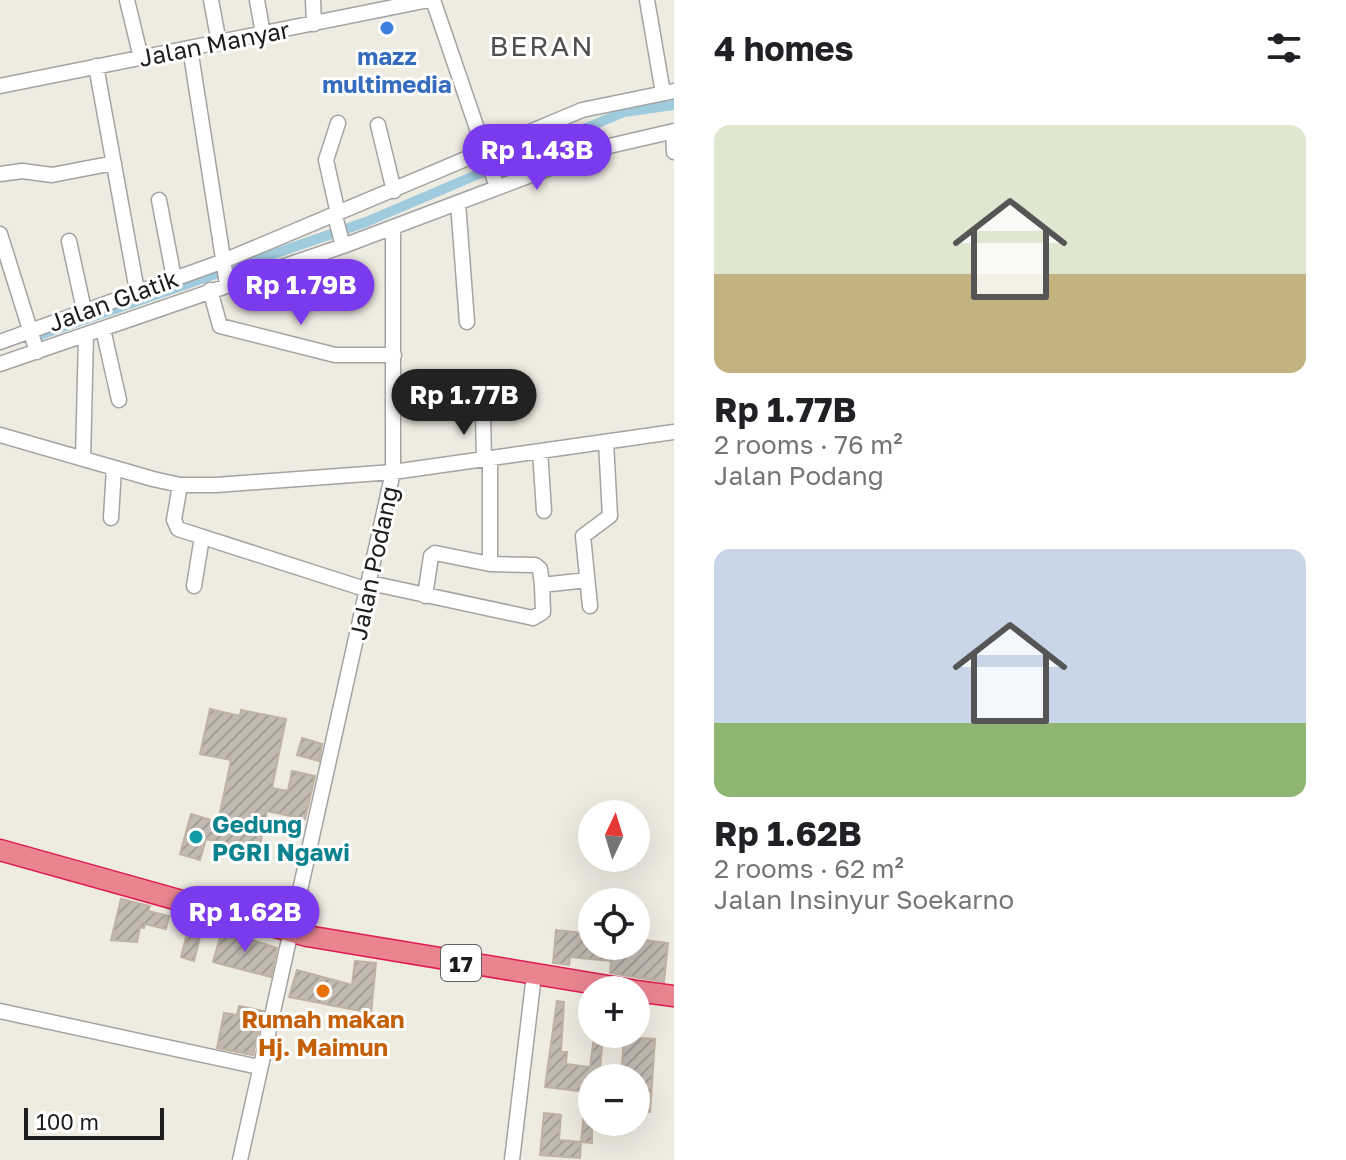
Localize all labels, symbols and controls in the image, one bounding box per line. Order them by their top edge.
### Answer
street label: Jalan Manyar [136,14,292,72]
marker: mazz multimedia [378,19,396,37]
icon: filters [1262,26,1306,70]
text: 4 homes [714,28,854,68]
district label: BERAN [490,29,594,62]
place label: mazz multimedia [322,41,452,98]
pin: Rp 1.43B [454,124,620,192]
text: Rp 1.43B [481,134,593,165]
icon: home [938,177,1082,321]
pin: Rp 1.79B [218,259,384,327]
street label: Jalan Glatik [44,263,182,337]
text: Rp 1.79B [245,269,357,300]
pin: Rp 1.77B [381,369,547,437]
text: Rp 1.77B [410,379,518,410]
text: Rp 1.77B [714,389,856,429]
text: 2 rooms · 76 m² [714,429,903,460]
text: Jalan Podang [714,460,884,491]
street label: Jalan Podang [343,483,403,643]
icon: home [938,601,1082,745]
north arrow [578,800,650,872]
map controls [578,800,650,1136]
place label: Gedung PGRI Ngawi [212,809,350,866]
text: Rp 1.62B [714,813,862,853]
marker: Gedung PGRI Ngawi [187,828,205,846]
text: 2 rooms · 62 m² [714,853,904,884]
text: Jalan Insinyur Soekarno [714,884,1014,915]
pin: Rp 1.62B [162,886,328,954]
button: locate [578,888,650,960]
text: Rp 1.62B [189,896,301,927]
road number: 17 [441,945,481,981]
button: + [578,976,650,1048]
marker: Rumah makan Hj. Maimun [314,982,332,1000]
place label: Rumah makan Hj. Maimun [241,1004,405,1061]
button: − [578,1064,650,1136]
scale bar [24,1104,164,1140]
text: 100 m [36,1108,99,1135]

